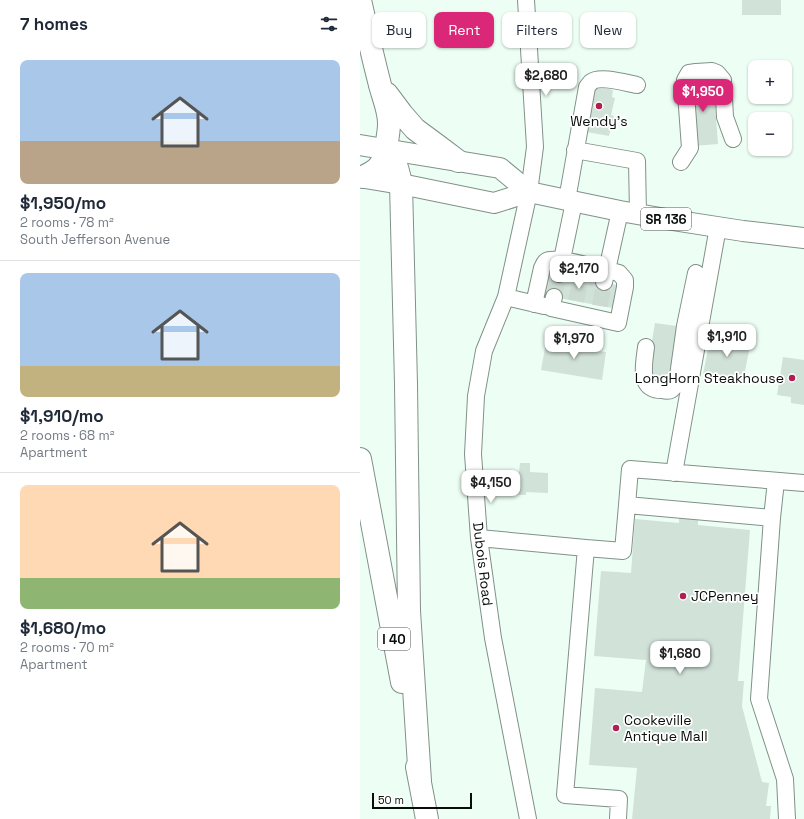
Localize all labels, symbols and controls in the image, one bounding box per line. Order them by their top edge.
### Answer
chip: Buy [372,12,426,48]
chip: Rent [434,12,494,48]
chip: Filters [502,12,572,48]
chip: New [580,12,636,48]
text: 7 homes [20,13,88,35]
icon: filters [318,13,340,35]
map controls [748,60,792,156]
button: + [748,60,792,104]
pin: $2,680 [513,63,579,97]
text: $2,680 [524,67,568,84]
pin: $1,950 [670,79,736,113]
text: $1,950 [682,83,724,100]
icon: home [144,86,216,158]
marker: Wendy's [594,101,604,111]
place label: Wendy's [570,112,628,130]
button: − [748,112,792,156]
text: $1,950/mo [20,192,106,214]
road number: SR 136 [641,208,691,230]
text: 2 rooms · 78 m² [20,214,114,231]
text: South Jefferson Avenue [20,231,170,248]
pin: $2,170 [546,256,612,290]
text: $2,170 [559,260,599,277]
icon: home [144,299,216,371]
pin: $1,910 [694,324,760,358]
pin: $1,970 [541,326,607,360]
text: $1,910 [707,328,747,345]
text: $1,970 [554,330,594,347]
place label: LongHorn Steakhouse [635,369,784,387]
marker: LongHorn Steakhouse [787,373,797,383]
text: $1,910/mo [20,405,104,427]
text: 2 rooms · 68 m² [20,427,114,444]
text: Apartment [20,444,88,461]
pin: $4,150 [458,470,524,504]
text: $4,150 [470,474,512,491]
icon: home [144,511,216,583]
street label: Dubois Road [469,521,497,607]
place label: JCPenney [691,587,759,605]
marker: JCPenney [678,591,688,601]
text: $1,680/mo [20,617,106,639]
road number: I 40 [378,628,410,650]
text: 2 rooms · 70 m² [20,639,114,656]
pin: $1,680 [647,641,713,675]
text: $1,680 [659,645,701,662]
text: Apartment [20,656,88,673]
place label: Cookeville Antique Mall [624,711,708,745]
marker: Cookeville Antique Mall [611,723,621,733]
scale bar [372,791,472,810]
text: 50 m [378,793,404,807]

